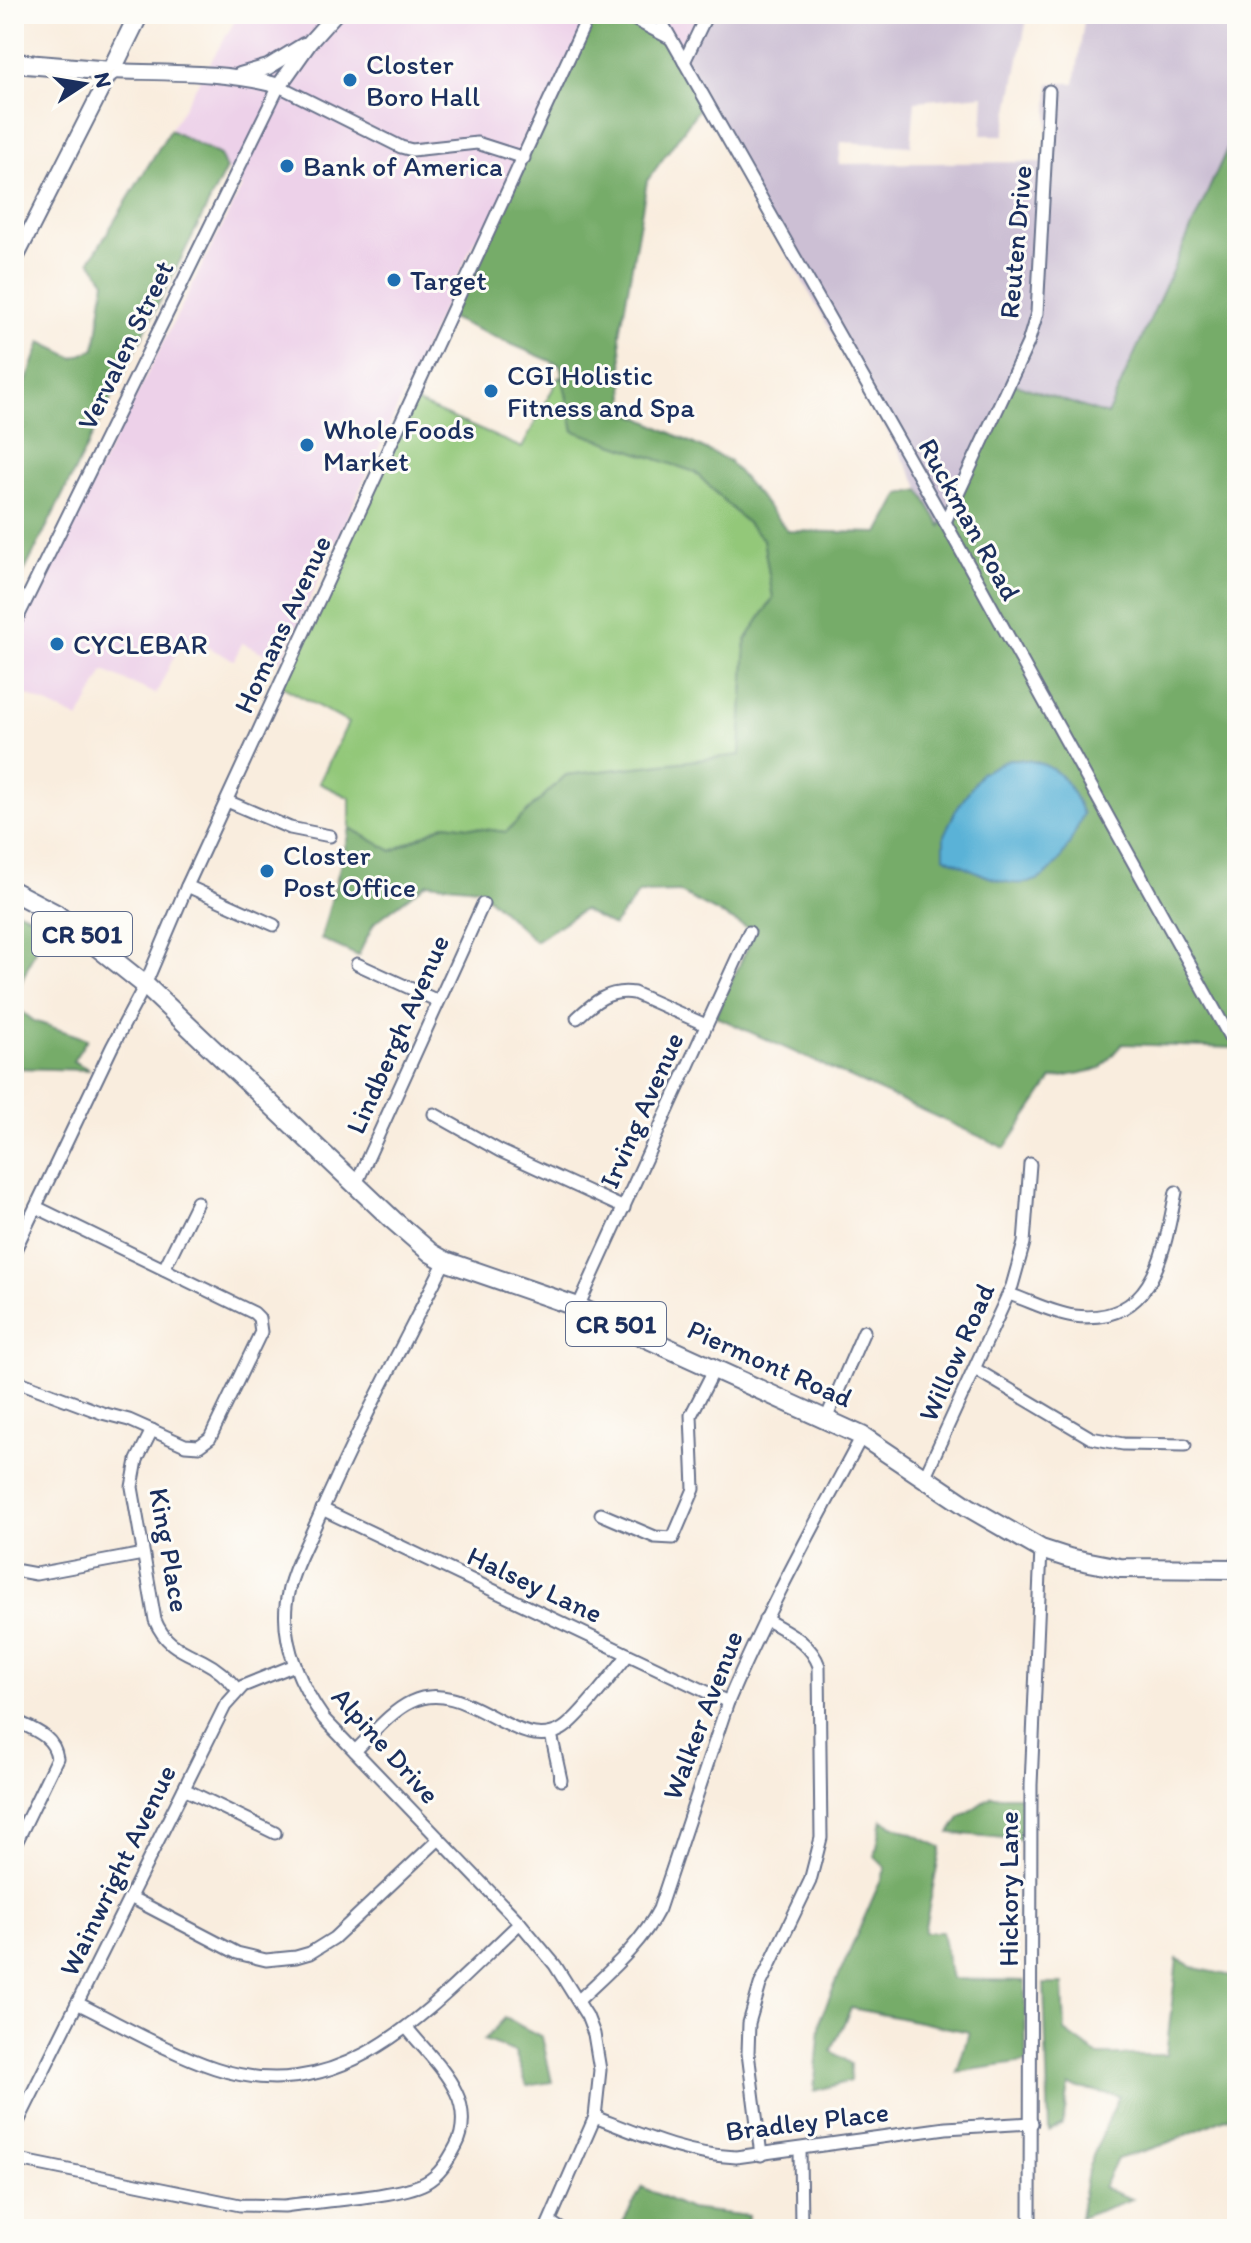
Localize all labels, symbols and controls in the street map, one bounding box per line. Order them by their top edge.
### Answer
north arrow [44,44,124,124]
place label: Closter Boro Hall [366,47,480,113]
text: N [88,70,118,90]
marker: Closter Boro Hall [341,71,359,89]
place label: Bank of America [303,149,503,183]
marker: Bank of America [278,157,296,175]
street label: Reuten Drive [991,164,1039,320]
street label: Vervalen Street [69,255,181,435]
place label: Target [410,263,487,297]
marker: Target [385,271,403,289]
place label: CGI Holistic Fitness and Spa [507,358,695,424]
marker: CGI Holistic Fitness and Spa [482,382,500,400]
place label: Whole Foods Market [323,412,475,478]
street label: Ruckman Road [911,432,1029,606]
marker: Whole Foods Market [298,436,316,454]
street label: Homans Avenue [226,530,338,718]
place label: CYCLEBAR [73,627,207,661]
marker: CYCLEBAR [48,635,66,653]
place label: Closter Post Office [283,838,416,904]
marker: Closter Post Office [258,862,276,880]
road number: CR 501 [32,912,132,956]
street label: Lindbergh Avenue [338,929,456,1139]
street label: Irving Avenue [591,1027,691,1193]
street label: Willow Road [910,1277,1002,1426]
road number: CR 501 [566,1302,666,1346]
street label: Piermont Road [682,1311,858,1415]
street label: King Place [142,1485,198,1615]
street label: Halsey Lane [462,1538,608,1630]
street label: Walker Avenue [654,1626,750,1804]
street label: Alpine Drive [325,1680,447,1810]
street label: Wainwright Avenue [51,1759,183,1981]
street label: Hickory Lane [991,1811,1025,1967]
street label: Bradley Place [723,2094,891,2148]

